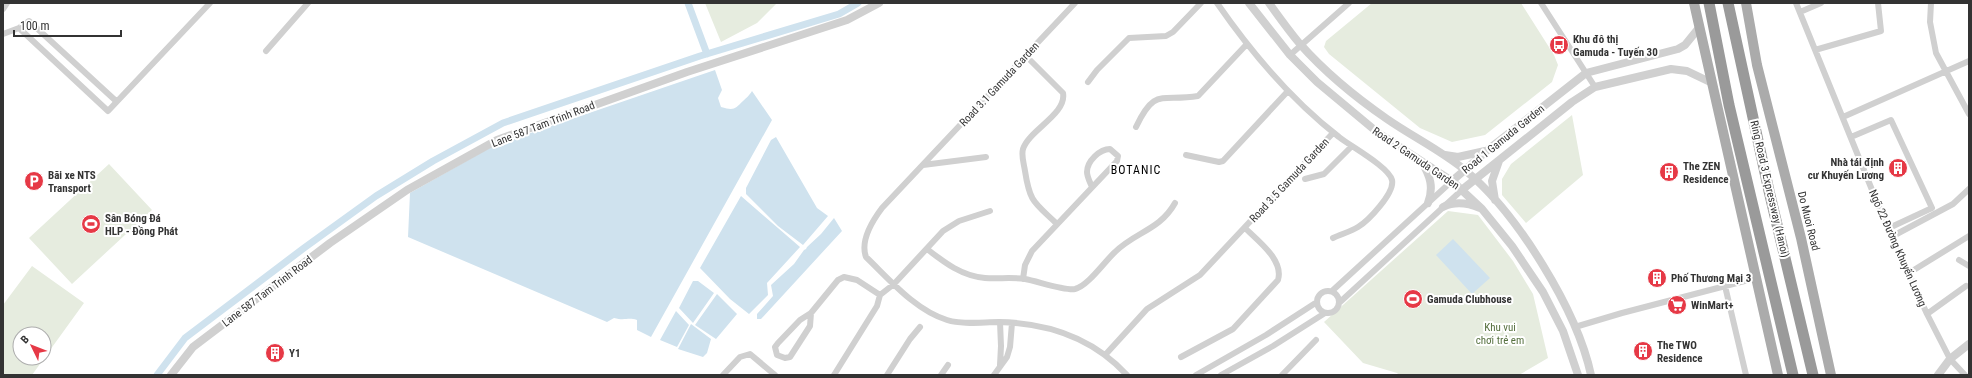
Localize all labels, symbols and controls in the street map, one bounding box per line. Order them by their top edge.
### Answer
scale bar [14,12,121,38]
text: 100 m [20,19,50,33]
place label: Khu đô thị Gamuda - Tuyến 30 [1573,33,1658,59]
bus stop icon: Khu đô thị Gamuda - Tuyến 30 [1548,34,1570,56]
street label: Road 3.1 Gamuda Garden [957,40,1042,129]
street label: Lane 587 Tam Trinh Road [490,99,597,150]
street label: Road 1 Gamuda Garden [1460,102,1547,177]
street label: Ring Road 3 Expressway (Hanoi) [1747,119,1792,259]
street label: Road 2 Gamuda Garden [1370,124,1462,192]
street label: Road 3.5 Gamuda Garden [1247,136,1332,225]
place label: Nhà tái định cư Khuyến Lương [1808,156,1884,182]
building icon: Nhà tái định cư Khuyến Lương [1887,157,1909,179]
place label: The ZEN Residence [1683,160,1729,186]
building icon: The ZEN Residence [1658,161,1680,183]
district label: BOTANIC [1111,163,1161,177]
place label: Bãi xe NTS Transport [48,169,96,195]
parking icon: Bãi xe NTS Transport [23,170,45,192]
street label: Ngõ 22 Đường Khuyến Lương [1866,188,1929,309]
street label: Do Muoi Road [1795,190,1822,252]
place label: Sân Bóng Đá HLP - Đồng Phát [105,212,178,238]
sports icon: Sân Bóng Đá HLP - Đồng Phát [80,213,102,235]
street label: Lane 587 Tam Trinh Road [220,253,315,330]
building icon: Phố Thương Mại 3 [1646,267,1668,289]
place label: Phố Thương Mại 3 [1671,272,1752,285]
sports icon: Gamuda Clubhouse [1402,288,1424,310]
place label: Gamuda Clubhouse [1427,293,1512,306]
supermarket icon: WinMart+ [1666,294,1688,316]
place label: WinMart+ [1691,299,1733,312]
park label: Khu vui chơi trẻ em [1476,321,1524,347]
north arrow [12,326,52,366]
text: B [18,333,32,346]
place label: The TWO Residence [1657,339,1703,365]
building icon: The TWO Residence [1632,340,1654,362]
building icon: Y1 [264,342,286,364]
place label: Y1 [289,347,301,360]

